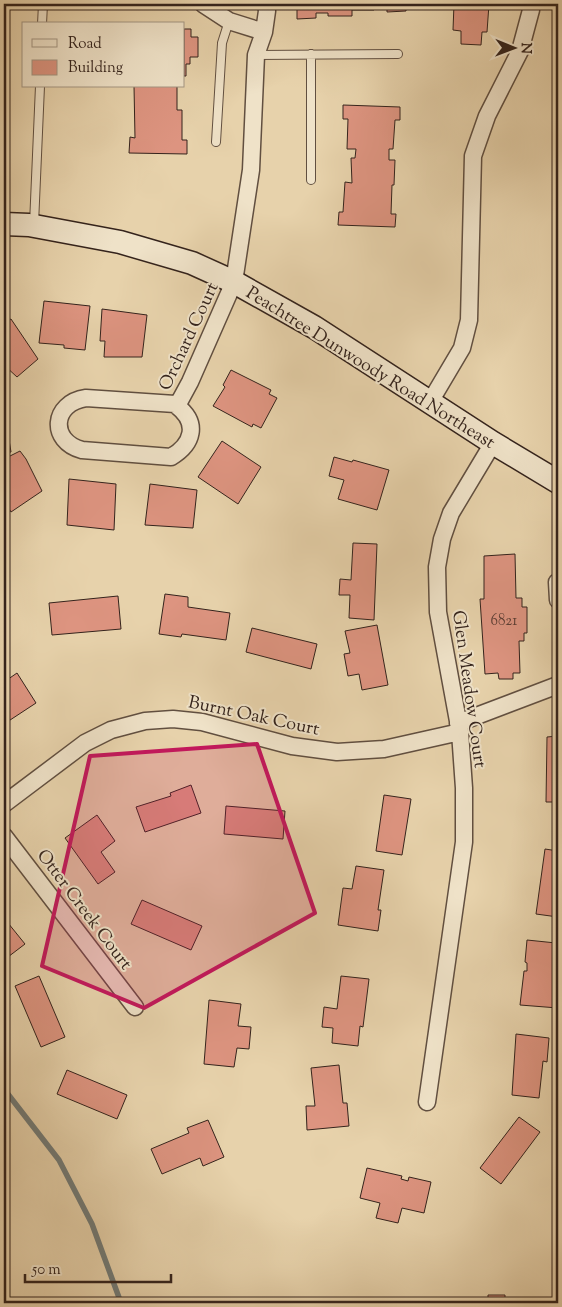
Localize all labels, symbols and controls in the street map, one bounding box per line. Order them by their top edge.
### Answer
legend [22,22,185,88]
north arrow [490,22,540,72]
text: Road [68,34,102,55]
text: N [515,42,535,54]
text: Building [68,58,123,79]
street label: Orchard Court [153,278,226,395]
street label: Peachtree Dunwoody Road Northeast [240,281,500,456]
street label: Glen Meadow Court [444,609,492,770]
house number: 6821 [491,611,517,632]
street label: Burnt Oak Court [186,690,321,744]
street label: Otter Creek Court [29,844,137,976]
scale bar [25,1252,171,1284]
text: 50 m [31,1260,61,1281]

